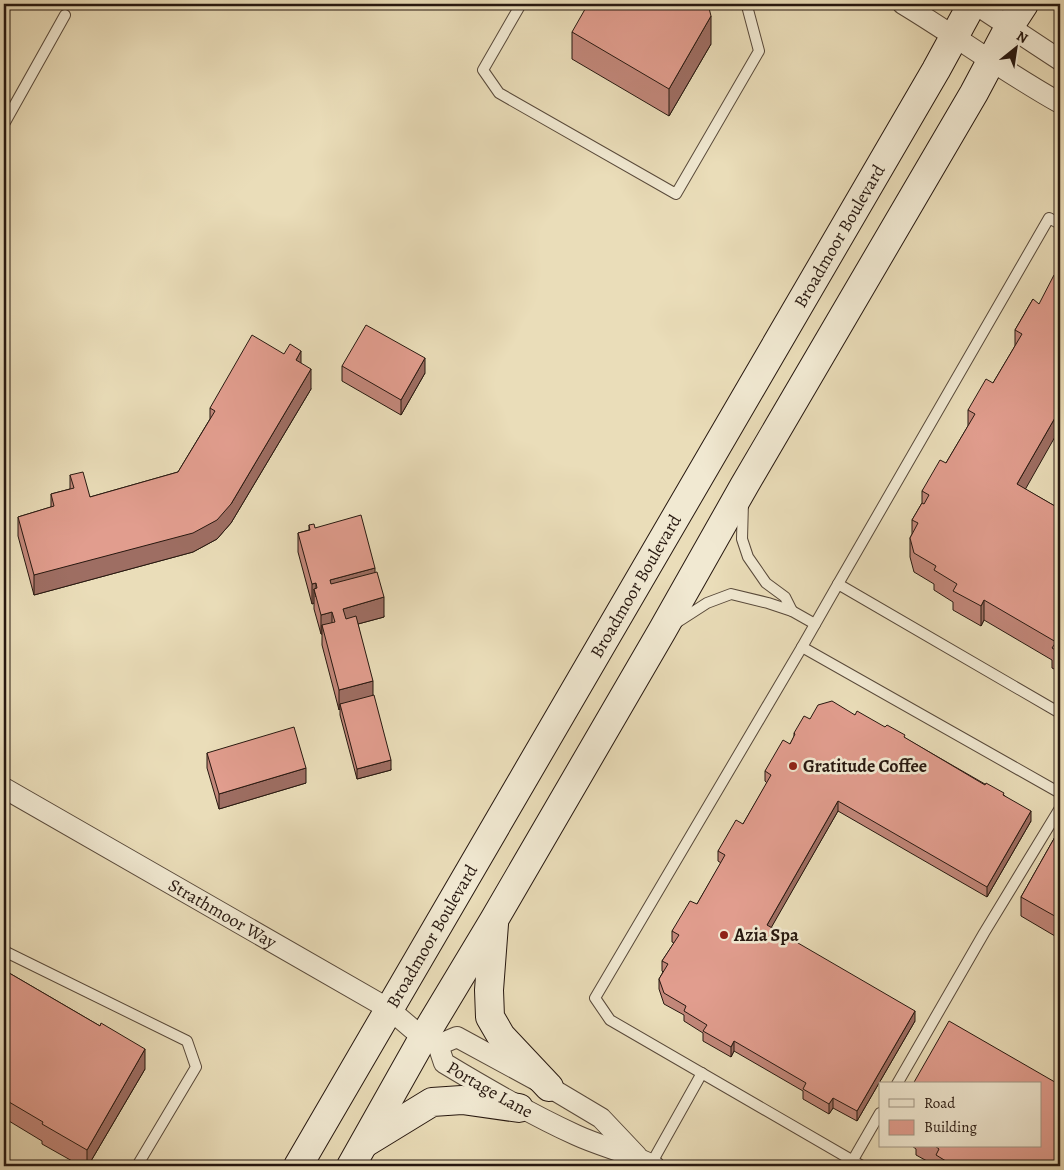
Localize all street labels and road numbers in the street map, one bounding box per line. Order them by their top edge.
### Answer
street label: Broadmoor Boulevard [788,160,891,312]
street label: Broadmoor Boulevard [584,510,687,662]
street label: Broadmoor Boulevard [381,860,483,1012]
street label: Strathmoor Way [164,873,282,954]
street label: Portage Lane [442,1055,537,1124]

